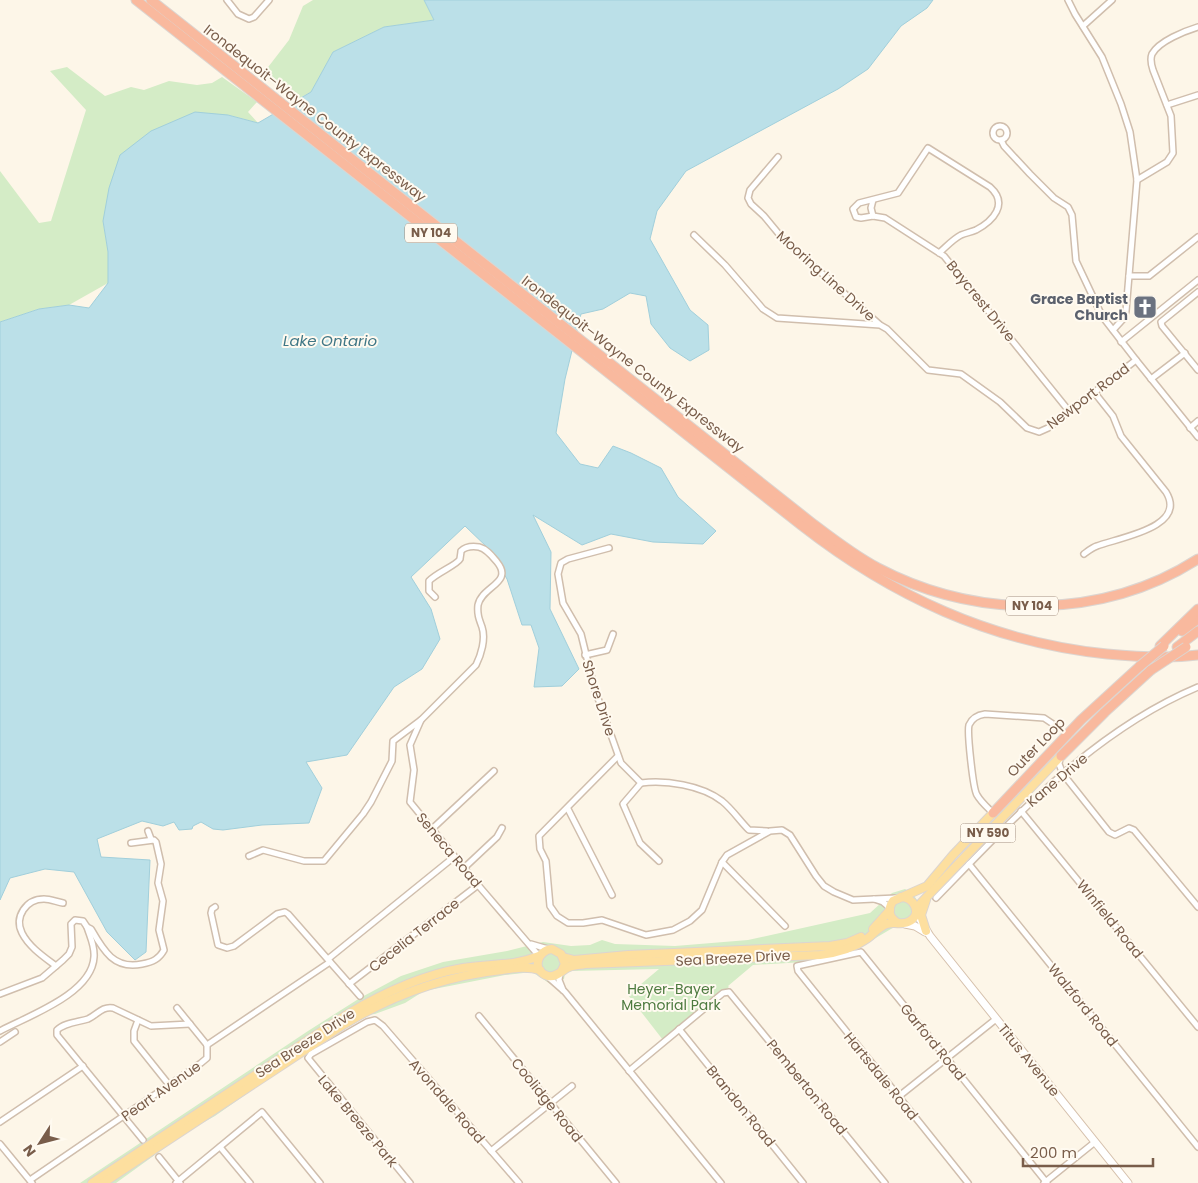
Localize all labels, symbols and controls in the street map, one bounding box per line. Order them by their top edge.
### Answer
street label: Irondequoit–Wayne County Expressway [199,20,431,206]
road number: NY 104 [405,224,457,242]
street label: Mooring Line Drive [772,226,880,326]
street label: Baycrest Drive [942,256,1020,346]
street label: Irondequoit–Wayne County Expressway [517,271,749,457]
place label: Grace Baptist Church [1030,289,1128,325]
church icon: Grace Baptist Church [1132,294,1158,320]
water label: Lake Ontario [283,330,377,351]
street label: Newport Road [1042,358,1134,434]
road number: NY 104 [1006,596,1058,616]
street label: Shore Drive [577,657,621,739]
street label: Outer Loop [1002,713,1070,781]
street label: Kane Drive [1022,748,1092,812]
street label: Seneca Road [412,808,486,892]
road number: NY 590 [960,824,1016,842]
street label: Winfield Road [1072,875,1148,963]
street label: Cecelia Terrace [364,893,464,977]
street label: Sea Breeze Drive [675,945,791,971]
street label: Walzford Road [1043,959,1123,1051]
park label: Heyer-Bayer Memorial Park [621,979,721,1015]
street label: Garford Road [896,999,970,1085]
street label: Sea Breeze Drive [251,1003,359,1083]
street label: Titus Avenue [993,1019,1065,1101]
street label: Hartsdale Road [839,1028,923,1124]
street label: Pemberton Road [762,1035,852,1139]
street label: Avondale Road [405,1054,489,1148]
street label: Coolidge Road [507,1054,587,1146]
street label: Peart Avenue [117,1056,205,1126]
street label: Brandon Road [702,1061,780,1151]
street label: Lake Breeze Park [313,1070,403,1172]
north arrow [15,1118,65,1168]
scale bar [1023,1136,1153,1168]
text: N [18,1141,41,1161]
text: 200 m [1030,1142,1077,1163]

